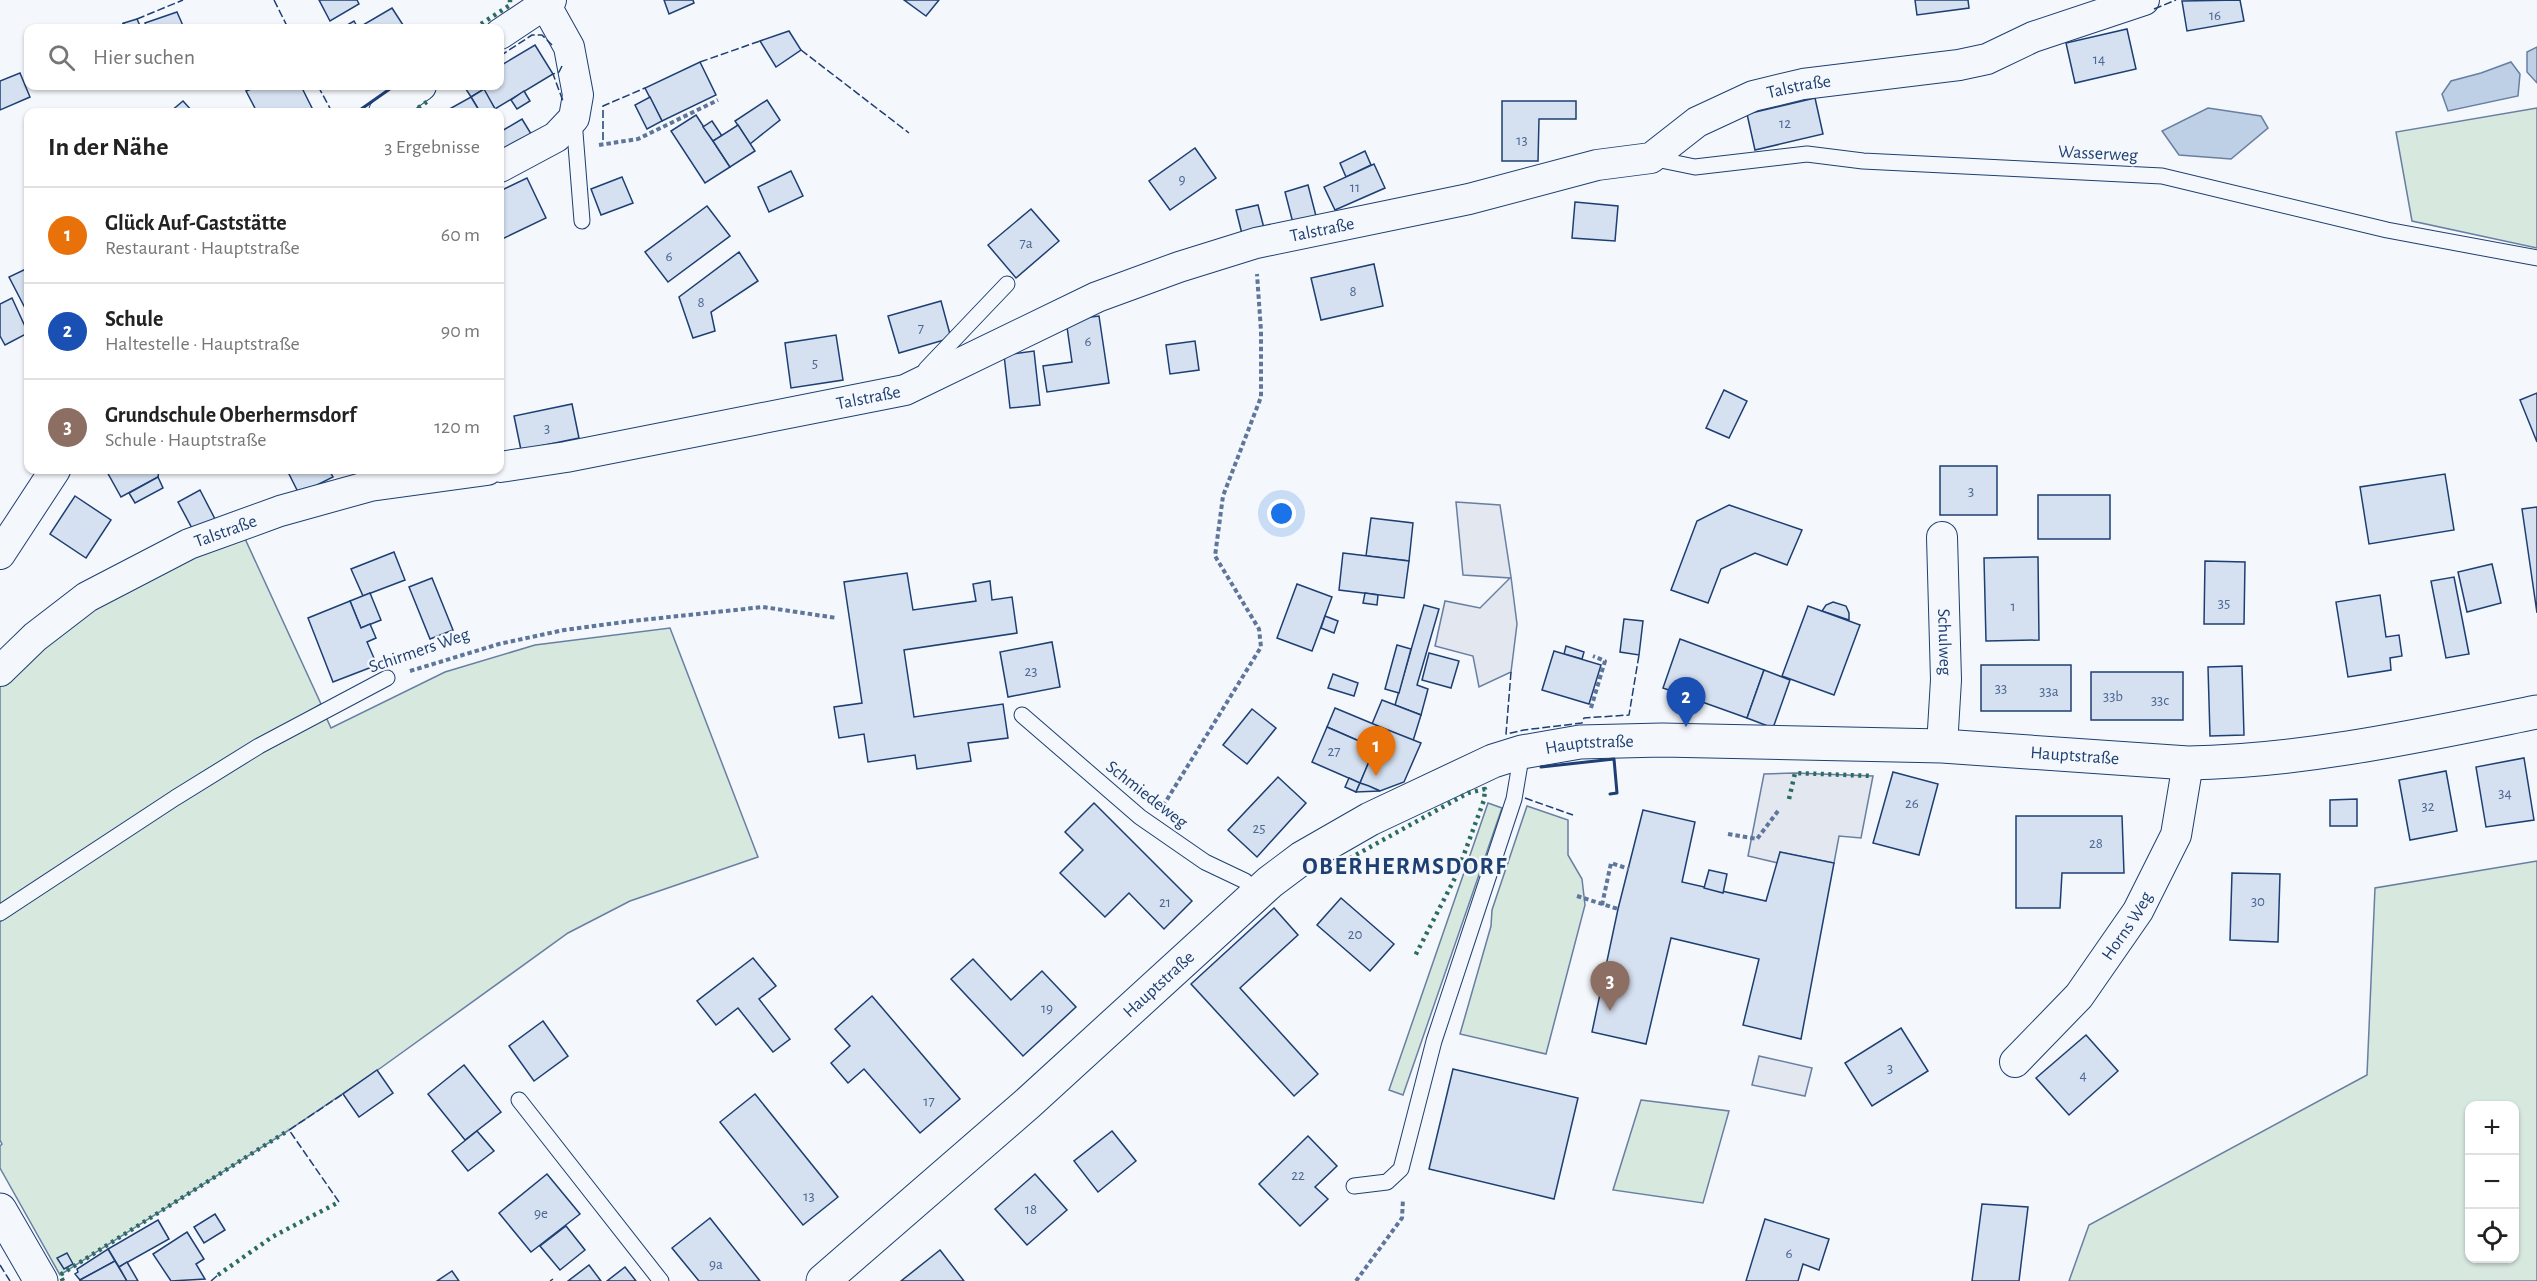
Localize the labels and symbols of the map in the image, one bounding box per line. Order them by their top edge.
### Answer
house number: 16 [2209,8,2221,23]
house number: 14 [2093,52,2105,67]
street label: Talstraße [1765,73,1832,102]
house number: 12 [1779,116,1791,131]
house number: 13 [1516,133,1528,148]
street label: Wasserweg [2058,143,2139,165]
house number: 9 [1178,172,1186,187]
house number: 11 [1350,180,1360,195]
street label: Talstraße [1288,215,1356,246]
house number: 7a [1019,236,1033,251]
house number: 6 [665,249,673,264]
house number: 8 [1349,284,1357,299]
house number: 8 [697,295,705,310]
house number: 7 [918,321,924,336]
house number: 6 [1084,334,1092,349]
house number: 5 [812,356,818,371]
street label: Talstraße [835,383,902,413]
house number: 3 [544,421,550,436]
house number: 3 [1968,484,1974,499]
your location [1267,499,1296,528]
street label: Talstraße [192,512,259,551]
house number: 35 [2218,596,2230,611]
house number: 1 [2010,599,2016,614]
street label: Schulweg [1934,608,1954,676]
street label: Schirmers Weg [367,625,472,677]
house number: 23 [1024,664,1038,679]
pin: 2 [1666,678,1706,727]
house number: 33 [1995,681,2007,696]
house number: 33a [2039,684,2059,699]
house number: 33b [2103,689,2123,704]
house number: 33c [2151,693,2169,708]
pin: 1 [1356,726,1396,776]
street label: Hauptstraße [1544,733,1634,758]
house number: 27 [1327,744,1341,759]
street label: Hauptstraße [2030,744,2120,768]
street label: Schmiedeweg [1102,758,1191,832]
house number: 34 [2498,786,2512,801]
house number: 26 [1905,796,1919,811]
house number: 32 [2421,799,2435,814]
house number: 25 [1252,821,1266,836]
house number: 28 [2089,836,2103,851]
district label: OBERHERMSDORF [1302,855,1508,879]
street label: Horns Weg [2099,889,2156,964]
house number: 30 [2251,894,2265,909]
house number: 21 [1159,895,1171,910]
house number: 20 [1348,927,1362,942]
street label: Hauptstraße [1120,948,1198,1021]
pin: 3 [1590,962,1630,1011]
house number: 19 [1041,1001,1053,1016]
house number: 3 [1887,1061,1893,1076]
house number: 4 [2079,1068,2087,1083]
house number: 17 [923,1094,935,1109]
house number: 22 [1291,1168,1305,1183]
house number: 13 [803,1189,815,1204]
house number: 18 [1025,1202,1037,1217]
house number: 9e [534,1206,548,1221]
house number: 6 [1785,1246,1793,1261]
house number: 9a [709,1257,723,1272]

